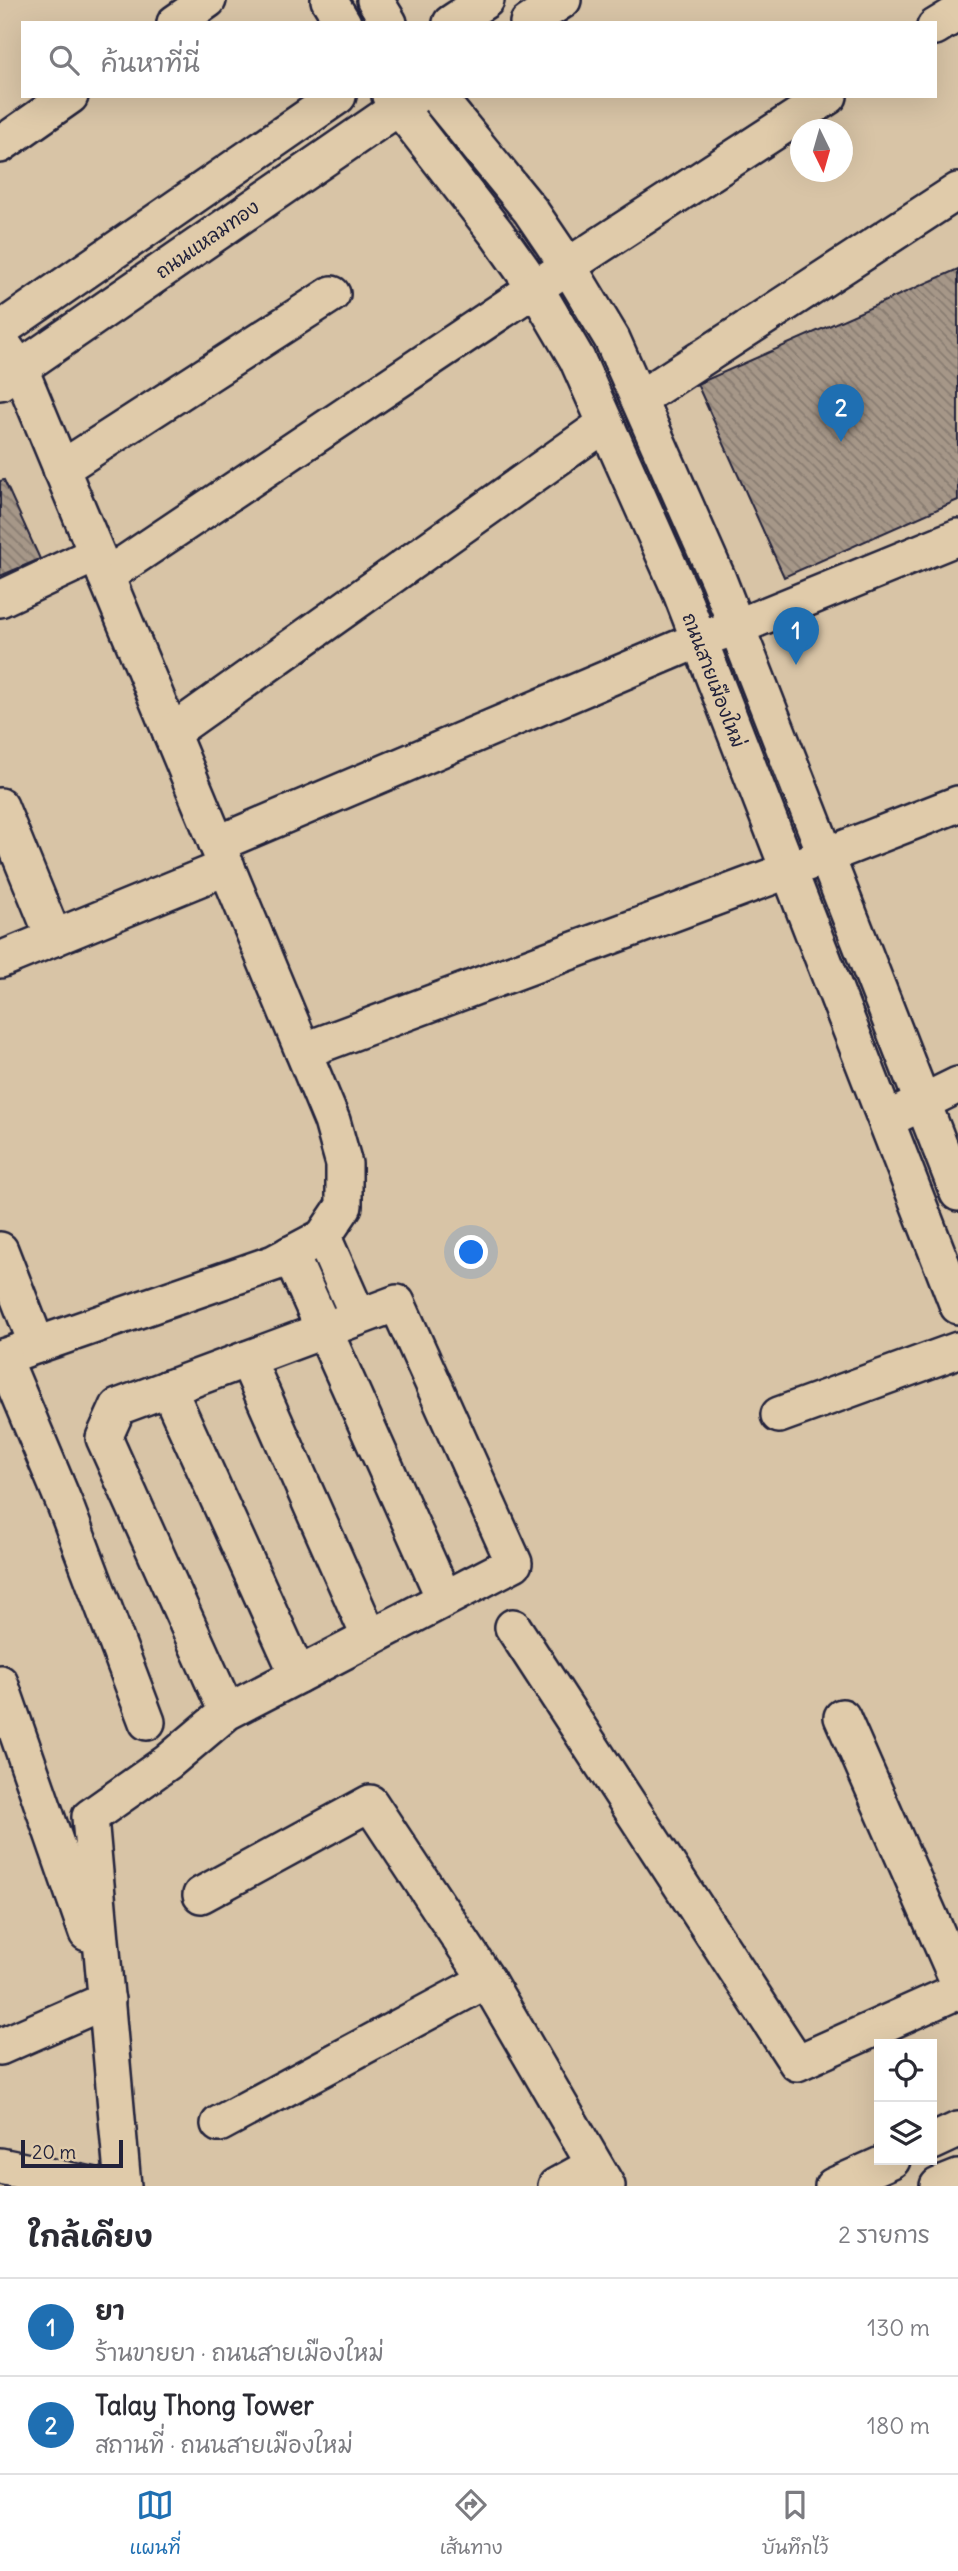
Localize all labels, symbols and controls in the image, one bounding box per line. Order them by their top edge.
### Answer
search box [21,21,937,98]
icon: search [45,41,83,79]
text: ค้นหาที่นี่ [101,46,200,79]
north arrow [790,119,853,182]
street label: ถนนแหลมทอง [151,194,263,284]
pin: 2 [818,384,864,442]
pin: 1 [773,607,819,665]
street label: ถนนสายเมืองใหม่ [677,609,751,751]
your location [454,1235,488,1269]
map controls [874,2039,937,2165]
button: locate [874,2039,937,2102]
button: layers [874,2102,937,2165]
scale bar [21,2137,122,2169]
text: 20 m [32,2140,76,2164]
text: ใกล้เคียง [28,2217,153,2255]
text: 2 รายการ [838,2220,930,2249]
text: ยา [95,2294,125,2327]
text: 1 [46,2313,56,2342]
text: 130 m [867,2313,930,2342]
text: ร้านขายยา · ถนนสายเมืองใหม่ [95,2338,384,2367]
text: Talay Thong Tower [95,2389,314,2422]
text: 2 [45,2411,57,2440]
text: 180 m [867,2411,930,2440]
text: สถานที่ · ถนนสายเมืองใหม่ [95,2430,353,2459]
tab: แผนที่ [130,2486,181,2561]
tab: เส้นทาง [440,2486,503,2561]
tab: บันทึกไว้ [762,2486,828,2561]

